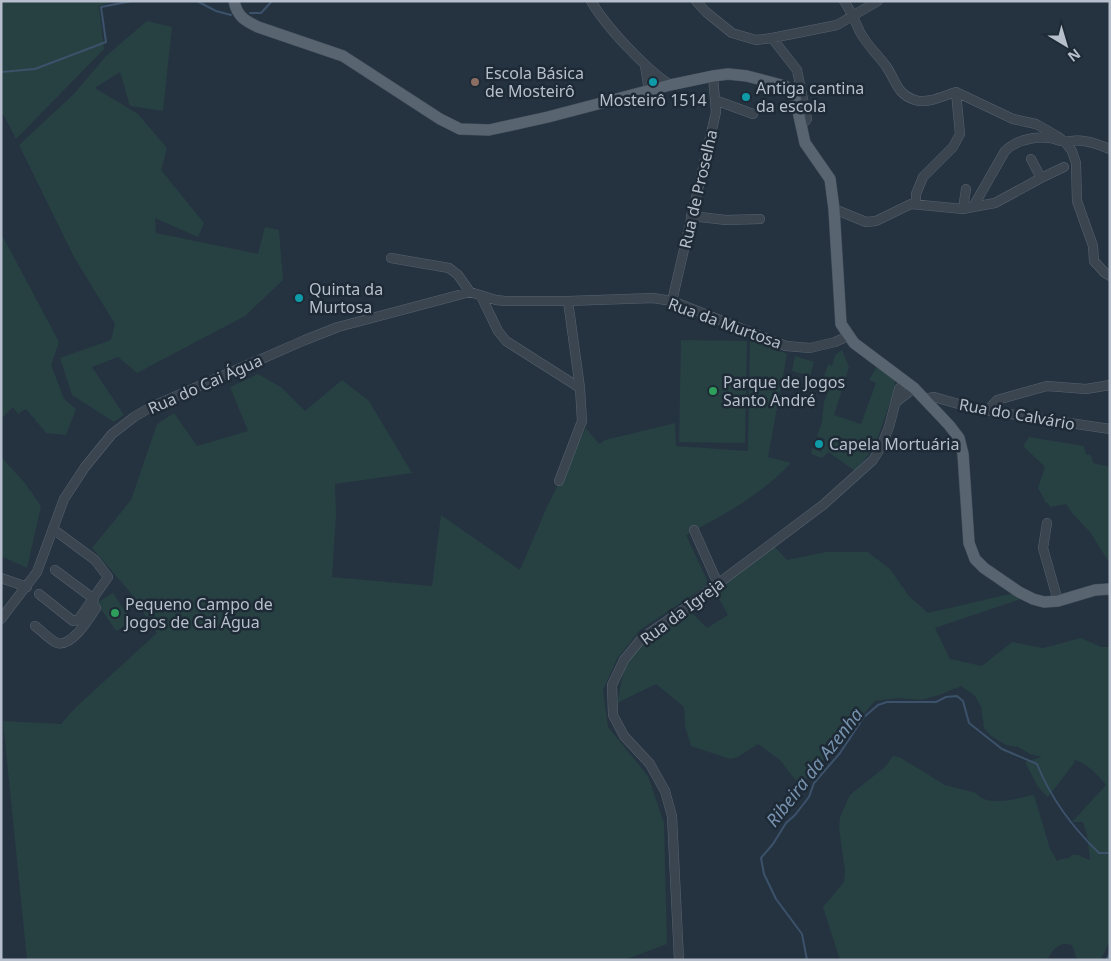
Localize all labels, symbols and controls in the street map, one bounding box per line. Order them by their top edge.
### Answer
north arrow [1041,20,1091,70]
text: N [1064,45,1085,67]
place label: Escola Básica de Mosteirô [485,62,584,102]
marker: Escola Básica de Mosteirô [469,76,481,88]
marker: Mosteirô 1514 [647,76,659,88]
place label: Antiga cantina da escola [756,77,864,117]
place label: Mosteirô 1514 [599,89,707,111]
marker: Antiga cantina da escola [740,91,752,103]
street label: Rua de Proselha [674,127,722,251]
place label: Quinta da Murtosa [309,278,383,318]
marker: Quinta da Murtosa [293,292,305,304]
street label: Rua da Murtosa [665,292,785,354]
street label: Rua do Cai Água [144,349,266,419]
place label: Parque de Jogos Santo André [723,371,845,411]
marker: Parque de Jogos Santo André [707,385,719,397]
street label: Rua do Calvário [957,393,1077,435]
place label: Capela Mortuária [829,433,959,455]
marker: Capela Mortuária [813,438,825,450]
street label: Rua da Igreja [636,572,728,650]
place label: Pequeno Campo de Jogos de Cai Água [123,593,273,633]
marker: Pequeno Campo de Jogos de Cai Água [109,607,121,619]
water label: Ribeira da Azenha [760,703,868,831]

